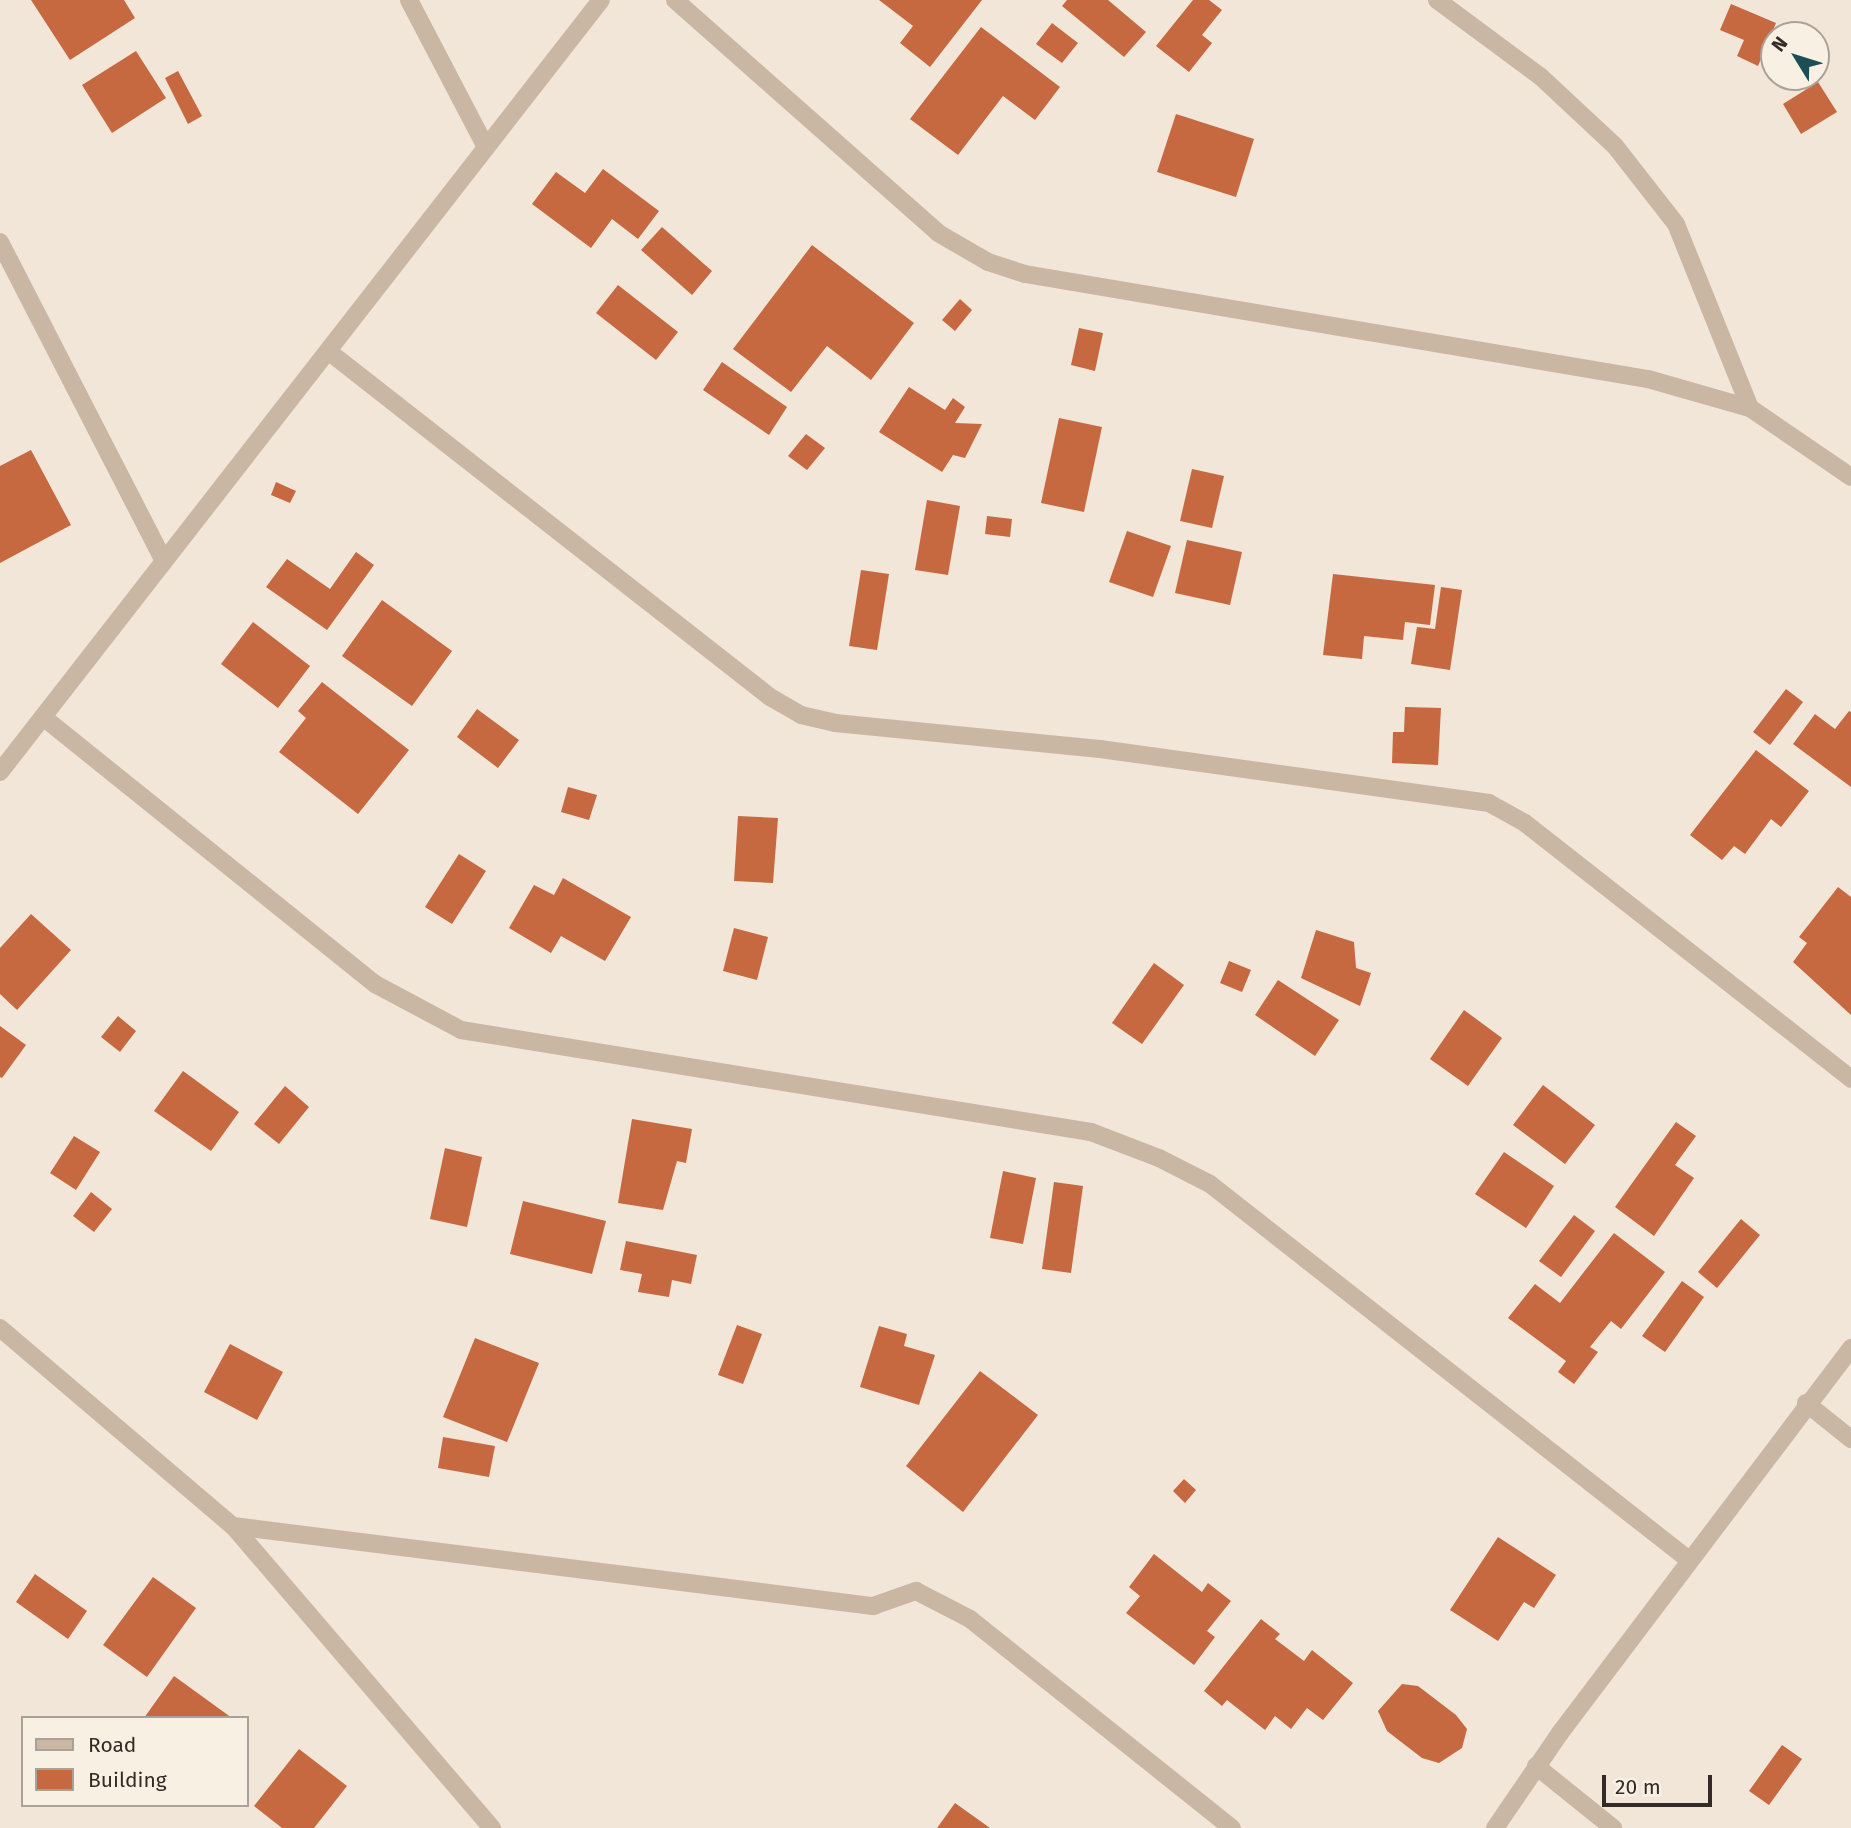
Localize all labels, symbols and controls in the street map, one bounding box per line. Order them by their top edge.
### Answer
north arrow [1760,21,1830,91]
text: N [1767,32,1793,56]
legend [21,1716,248,1807]
text: Road [88,1732,136,1758]
scale bar [1606,1762,1716,1806]
text: Building [88,1767,167,1793]
text: 20 m [1615,1774,1661,1800]

